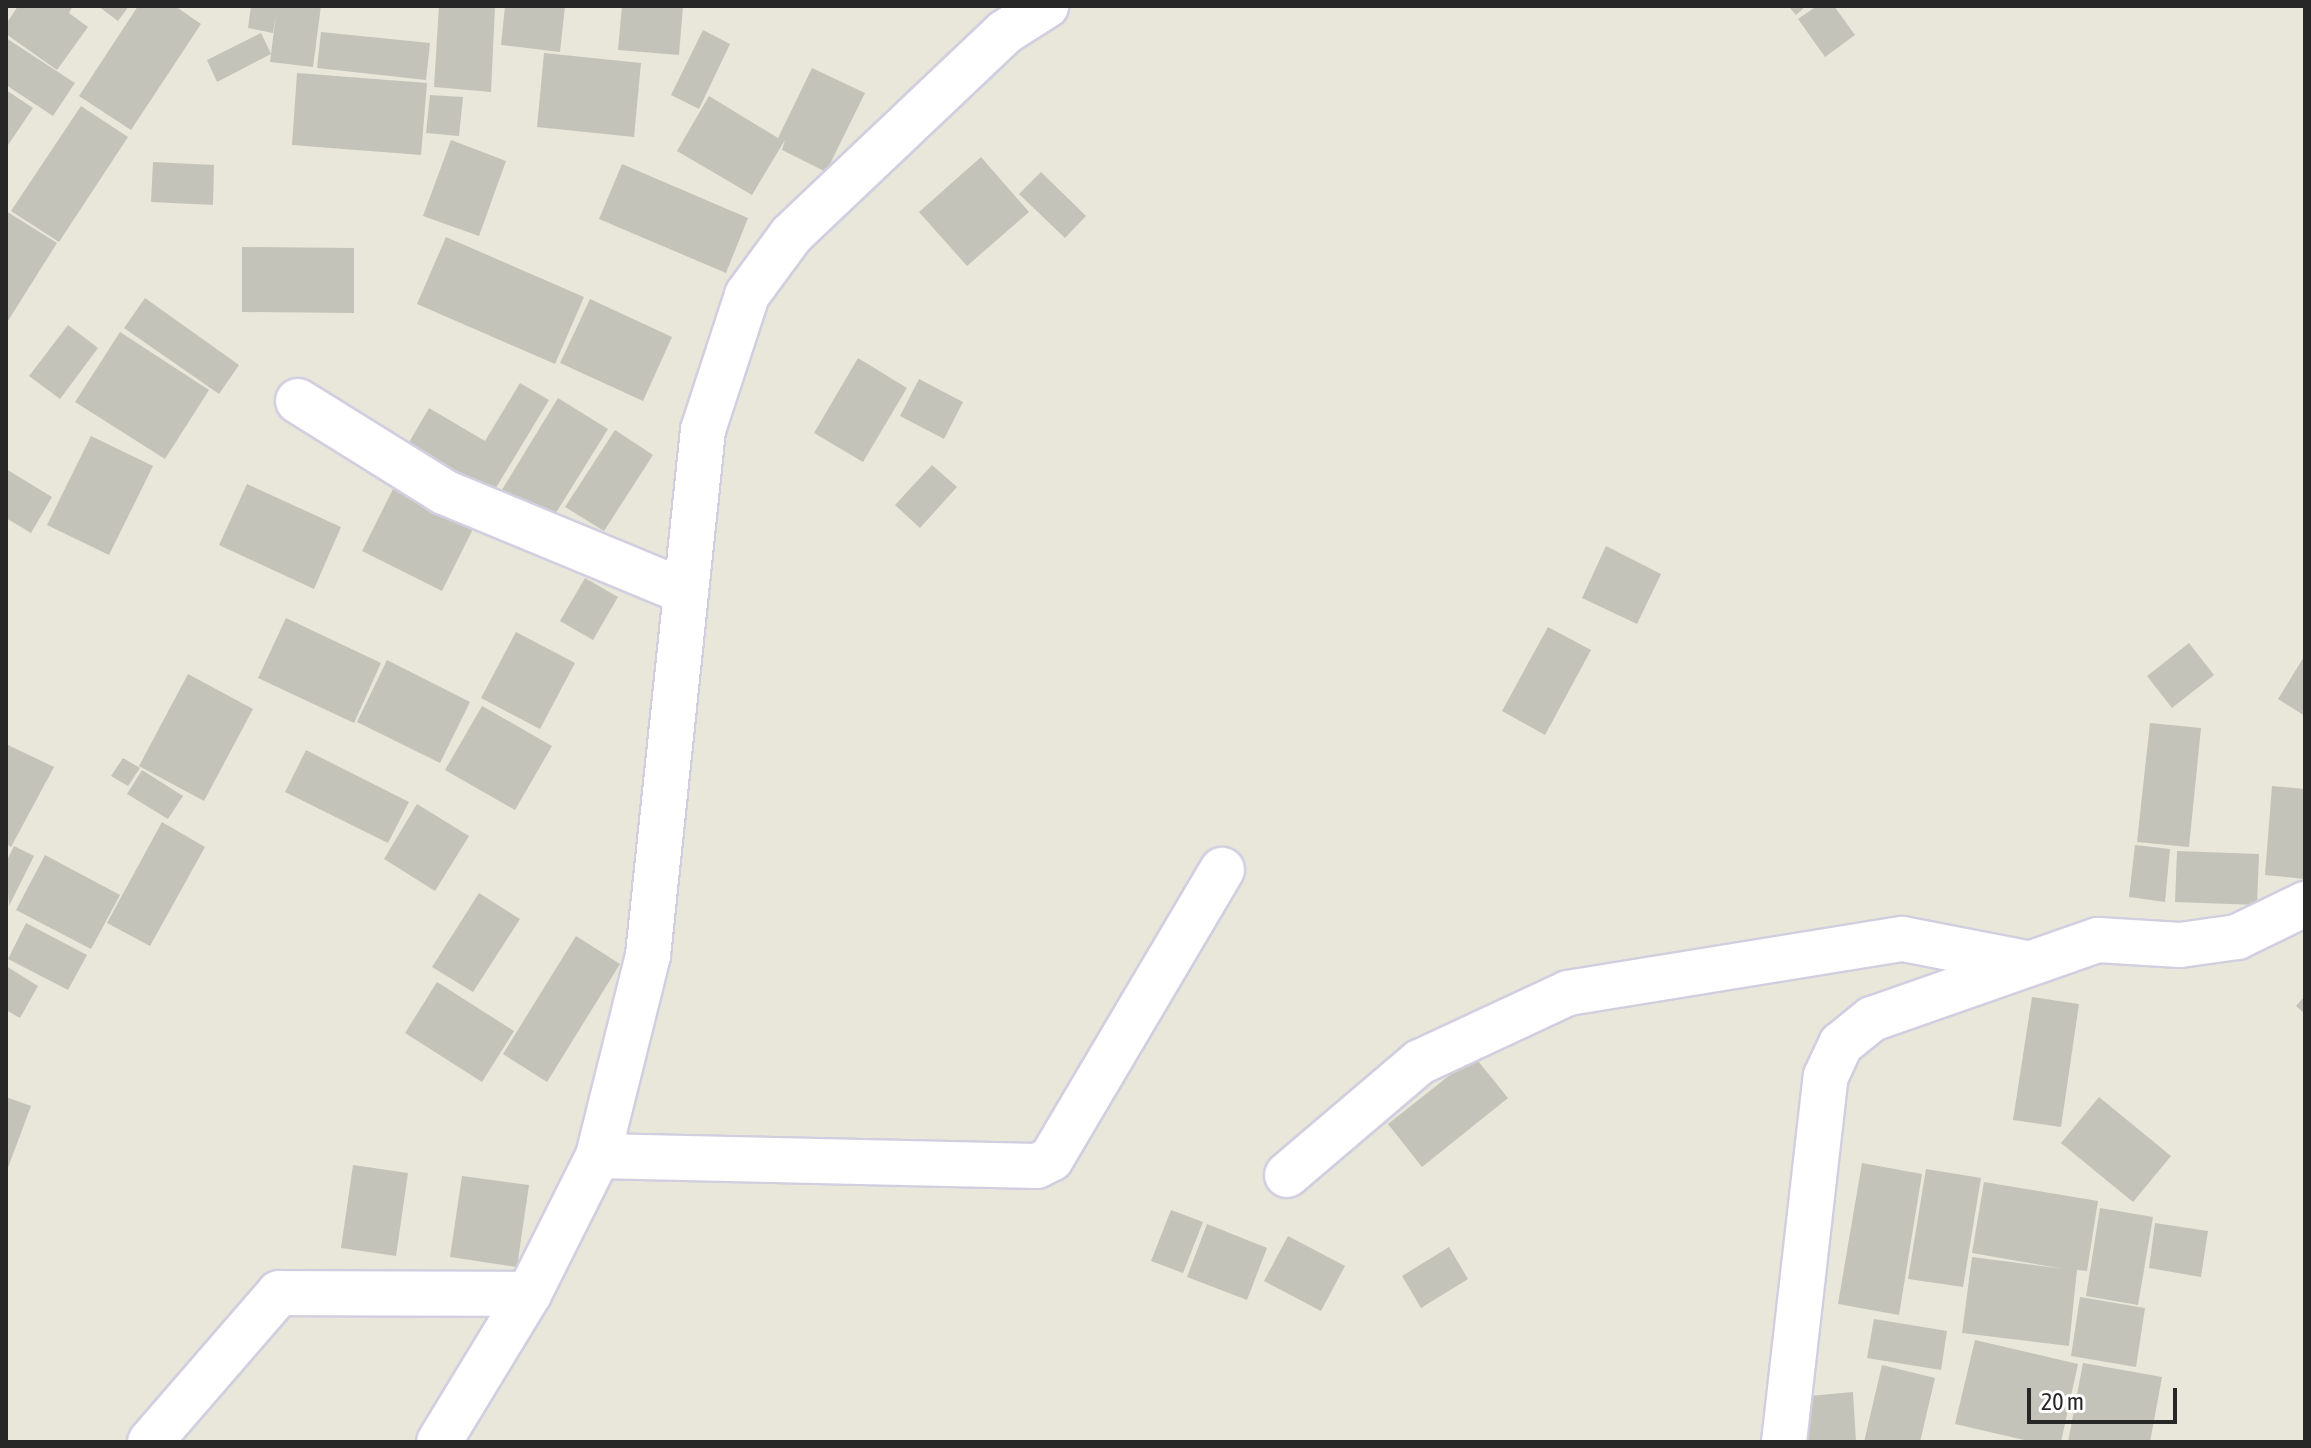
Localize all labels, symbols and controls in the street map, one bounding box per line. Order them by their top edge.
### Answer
scale bar [2031,1372,2181,1422]
text: 20 m [2041,1388,2084,1415]

